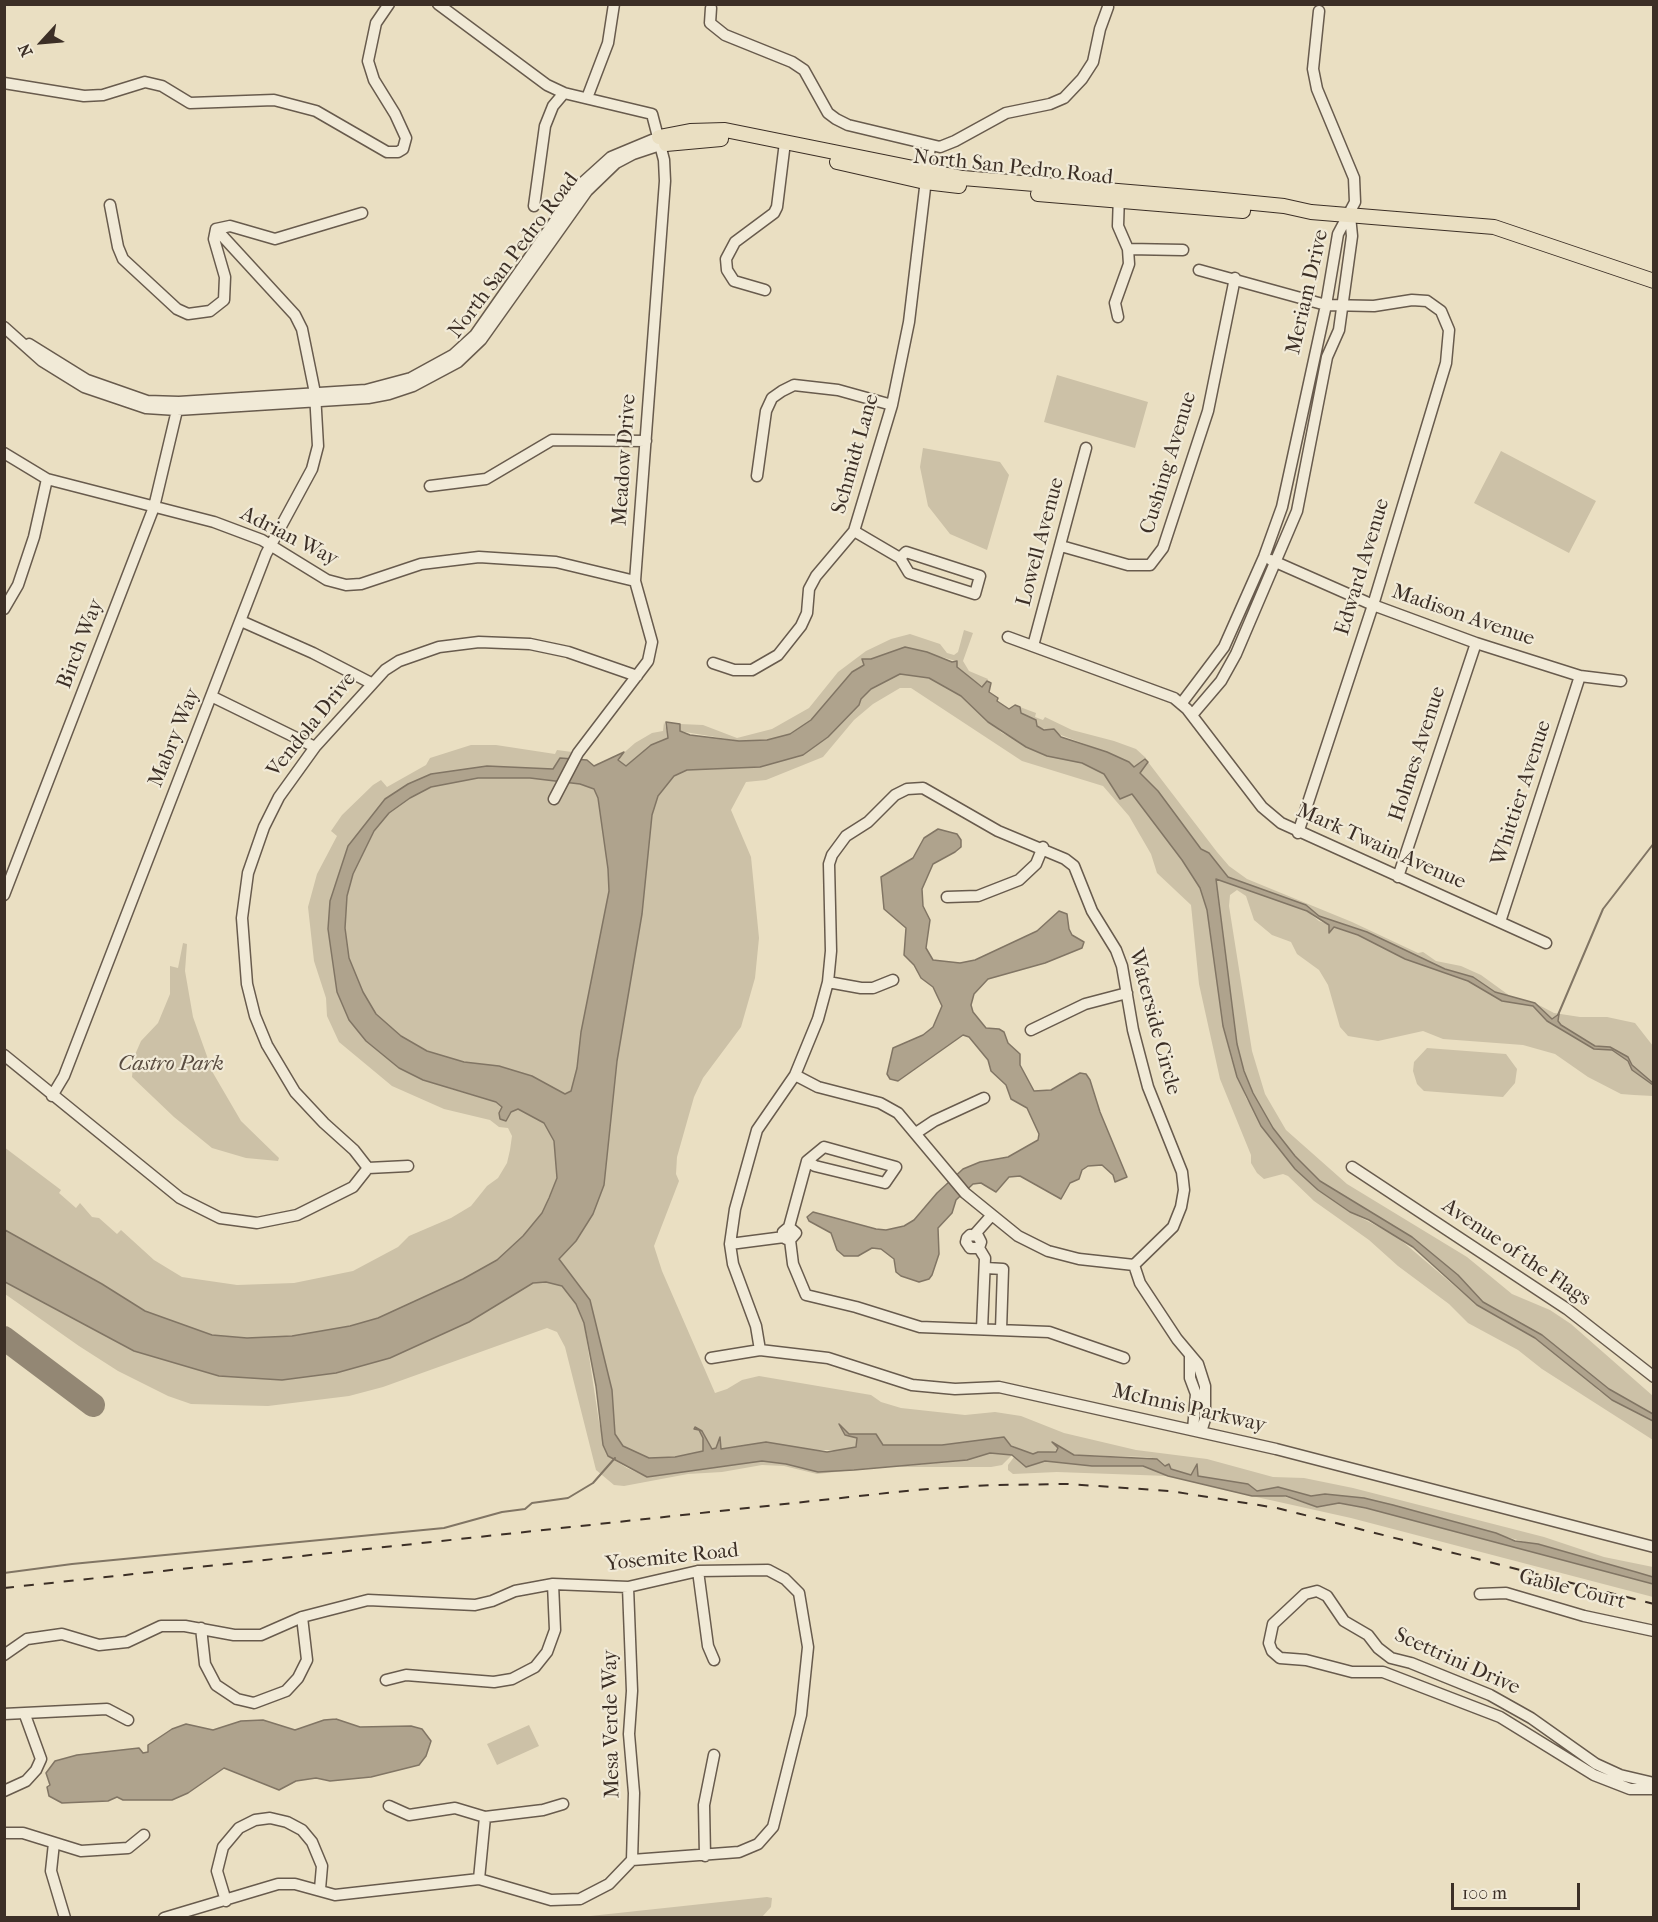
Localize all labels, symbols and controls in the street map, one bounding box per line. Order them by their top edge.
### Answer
north arrow [12,12,72,72]
text: N [14,40,37,60]
street label: North San Pedro Road [912,145,1114,191]
street label: North San Pedro Road [443,168,585,344]
street label: Meriam Drive [1281,227,1335,357]
street label: Cushing Avenue [1135,389,1203,537]
street label: Schmidt Lane [827,391,885,517]
street label: Meadow Drive [608,393,642,527]
street label: Lowell Avenue [1012,475,1070,609]
street label: Edward Avenue [1330,496,1396,638]
street label: Adrian Way [236,502,342,572]
street label: Madison Avenue [1388,580,1538,652]
street label: Birch Way [52,596,110,692]
street label: Vendola Drive [262,667,362,783]
street label: Holmes Avenue [1384,683,1452,825]
street label: Mabry Way [144,685,206,791]
street label: Whittier Avenue [1487,717,1557,869]
street label: Mark Twain Avenue [1293,798,1469,896]
street label: Waterside Circle [1122,946,1186,1098]
park label: Castro Park [118,1052,224,1078]
street label: Avenue of the Flags [1437,1194,1595,1312]
street label: McInnis Parkway [1110,1379,1268,1439]
street label: Yosemite Road [604,1538,740,1578]
street label: Gable Court [1516,1565,1628,1615]
street label: Scettrini Drive [1390,1623,1524,1701]
street label: Mesa Verde Way [598,1649,626,1799]
scale bar [1454,1871,1583,1909]
text: 100 m [1462,1883,1507,1904]

